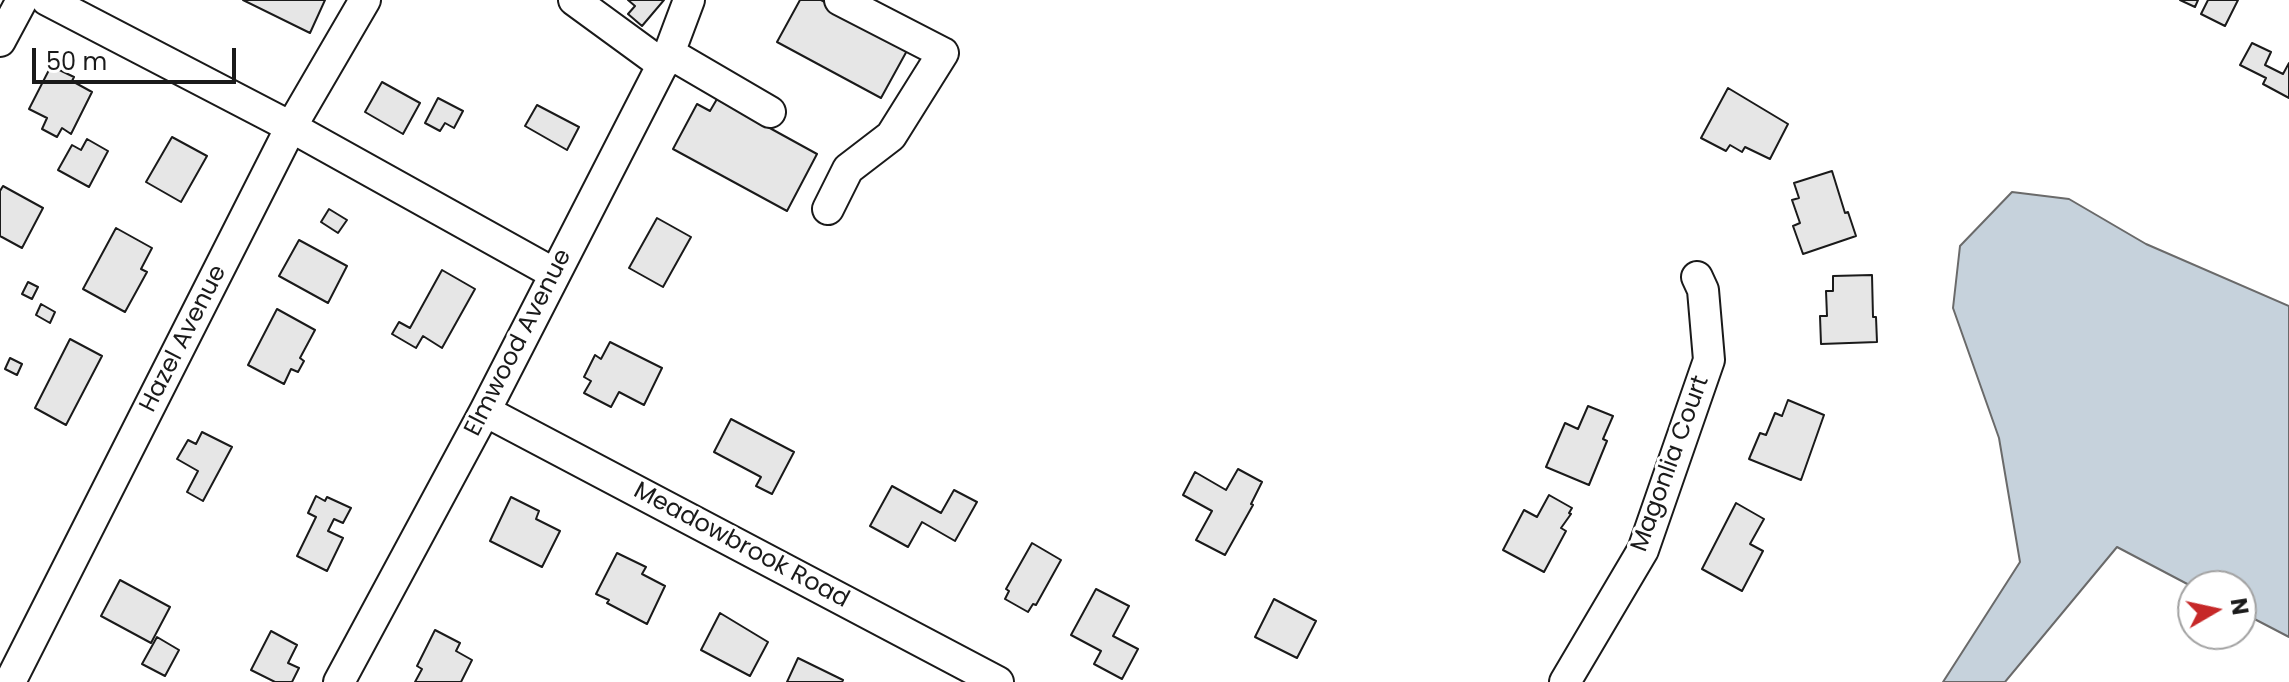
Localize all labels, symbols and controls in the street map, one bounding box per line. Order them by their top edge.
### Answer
scale bar [36,32,240,82]
text: 50 m [46,45,107,78]
street label: Elmwood Avenue [459,245,579,441]
street label: Hazel Avenue [135,261,233,417]
street label: Magonlia Court [1626,372,1716,556]
street label: Meadowbrook Road [628,477,854,615]
north arrow [2177,570,2257,650]
text: N [2223,596,2256,617]

